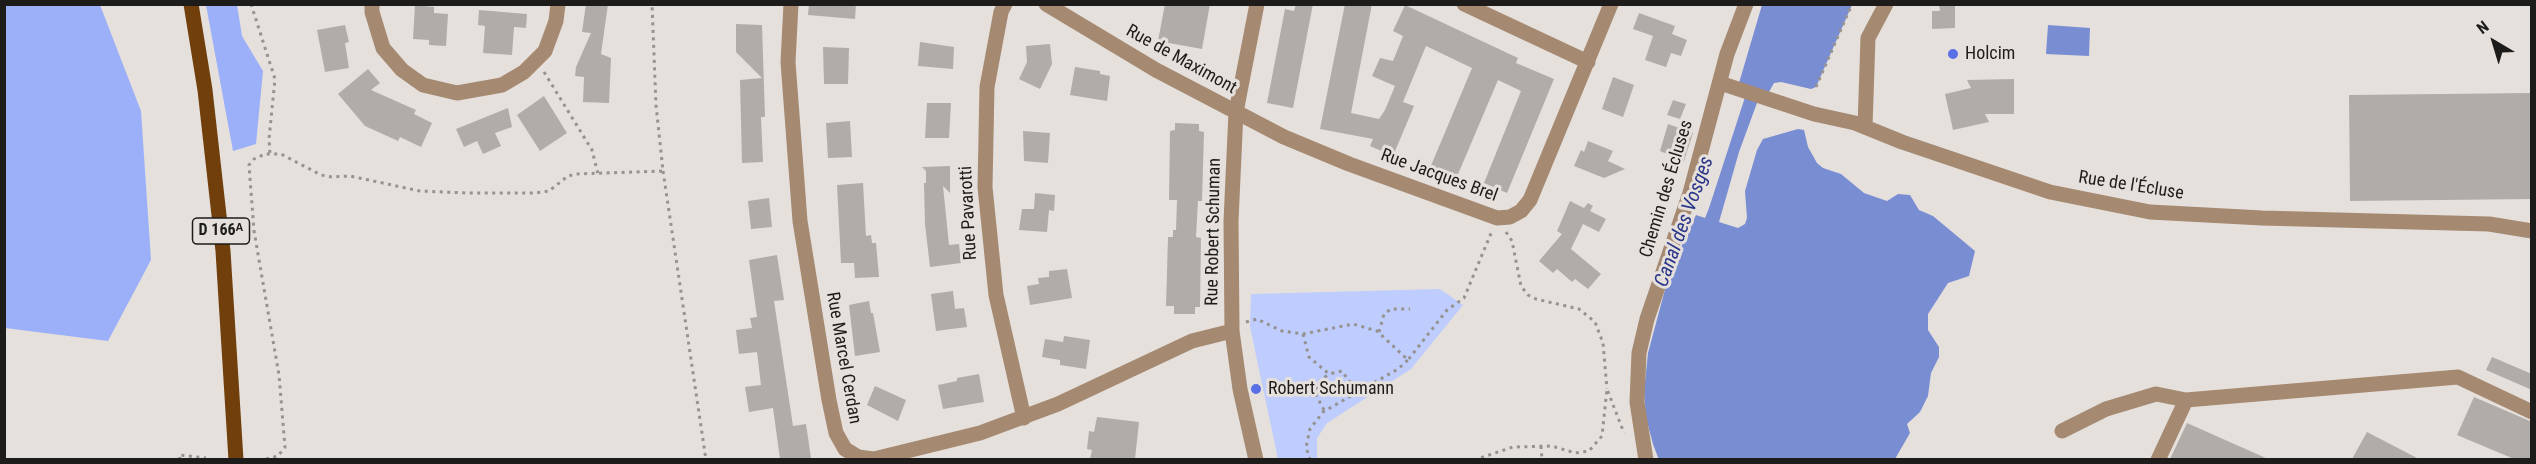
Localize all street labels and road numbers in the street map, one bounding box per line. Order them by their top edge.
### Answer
street label: Rue de Maximont [1122,21,1240,99]
street label: Chemin des Écluses [1636,118,1698,260]
street label: Rue Jacques Brel [1378,145,1500,207]
street label: Rue Robert Schuman [1202,158,1226,306]
street label: Rue Pavarotti [956,165,982,261]
street label: Rue de l'Écluse [2077,167,2185,205]
road number: D 166ᴬ [192,218,250,244]
street label: Rue Marcel Cerdan [821,290,865,426]

